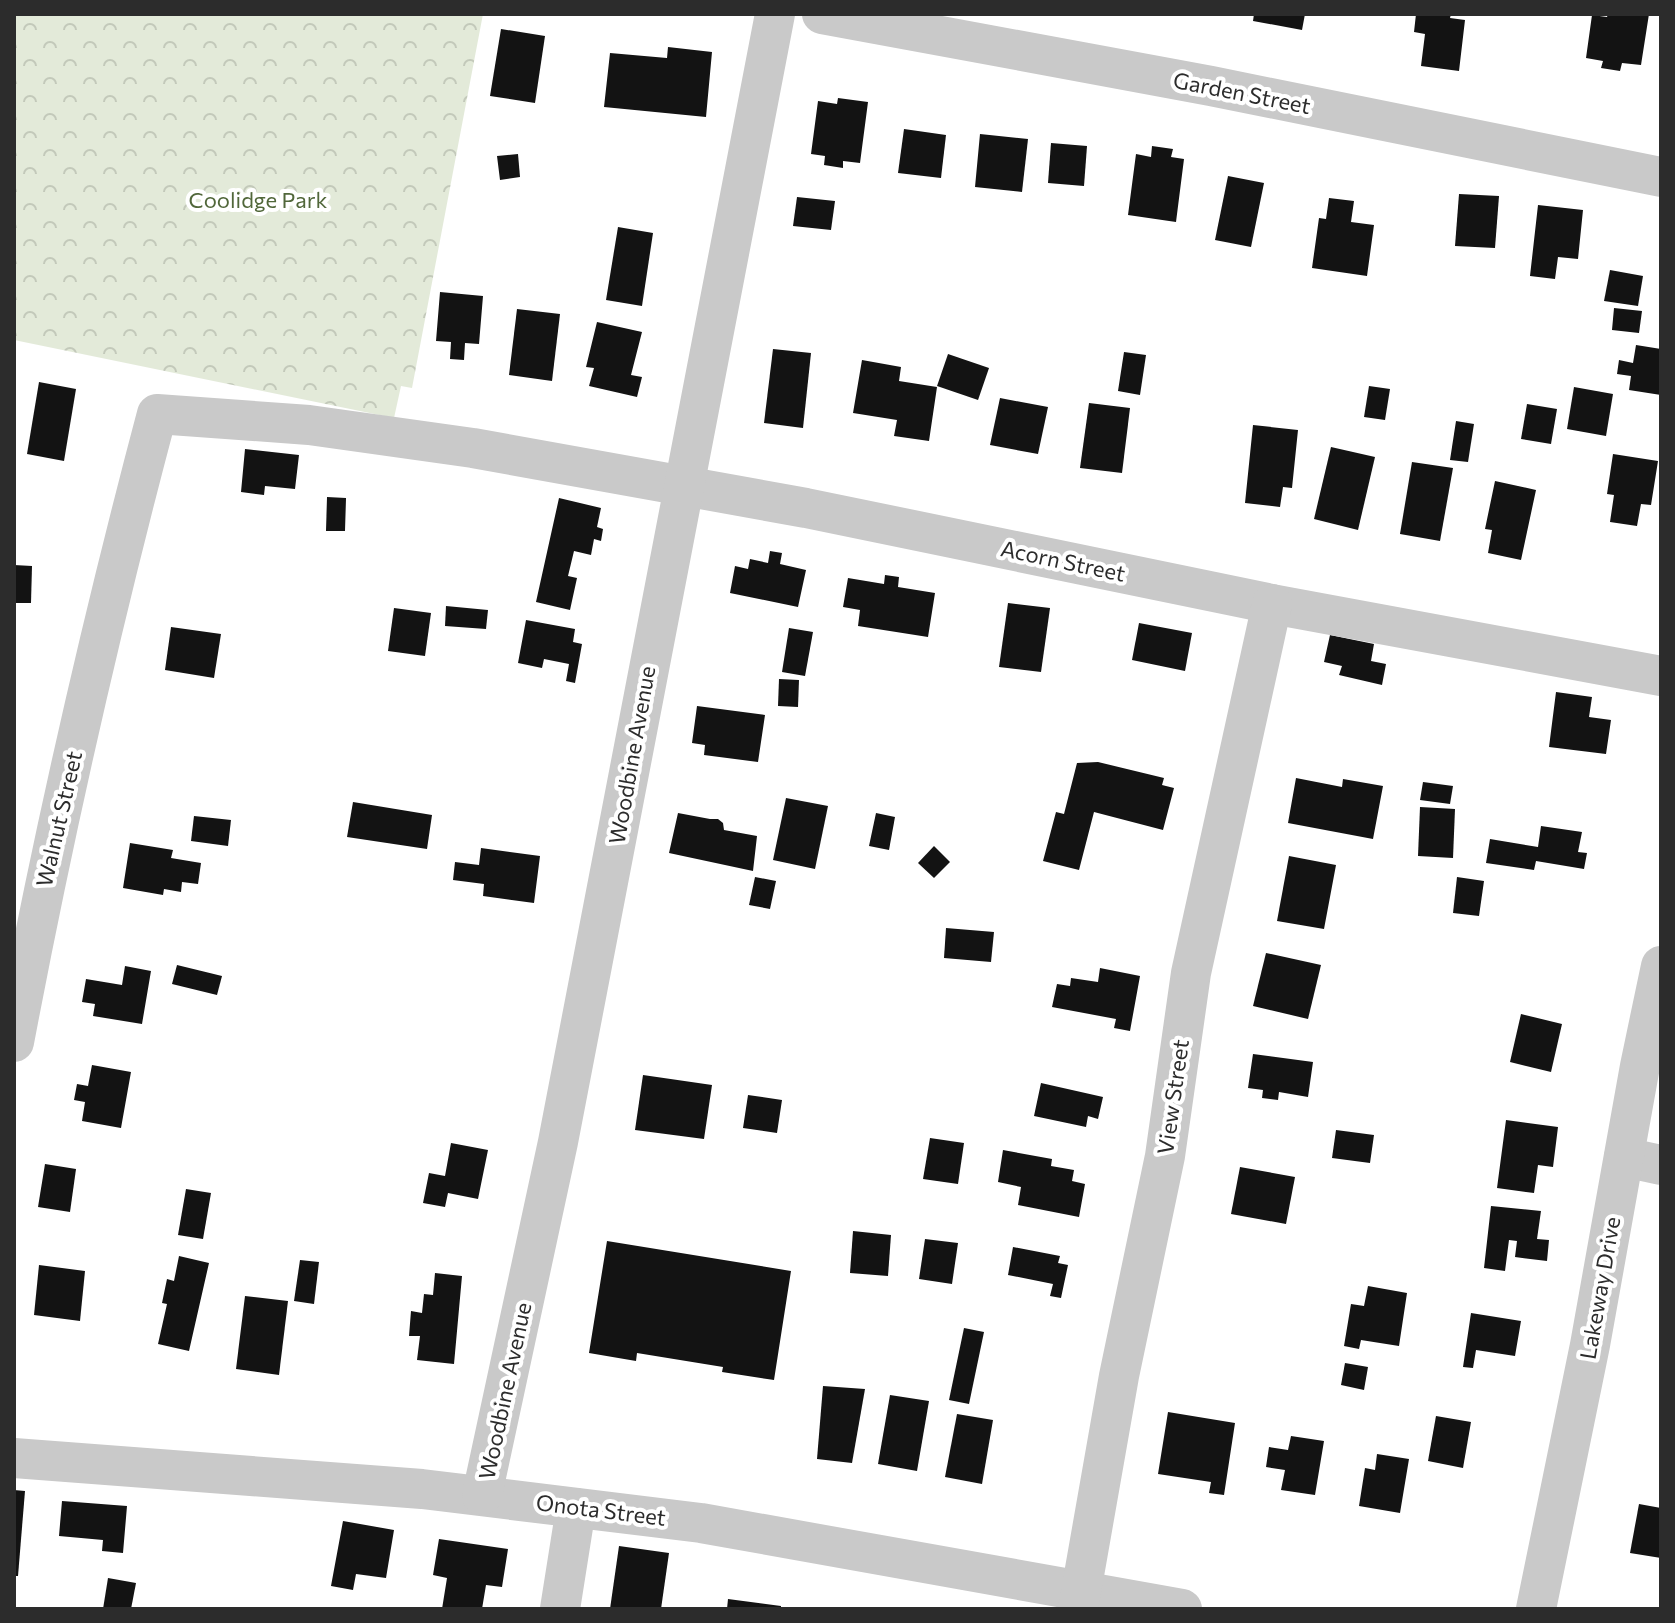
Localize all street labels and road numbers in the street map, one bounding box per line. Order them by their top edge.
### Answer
street label: Garden Street [1171,66,1313,119]
street label: Acorn Street [998,534,1128,587]
street label: Woodbine Avenue [603,664,660,846]
street label: Walnut Street [30,748,87,889]
street label: View Street [1151,1038,1194,1156]
street label: Lakeway Drive [1574,1215,1625,1361]
street label: Woodbine Avenue [473,1300,536,1482]
street label: Onota Street [535,1488,667,1531]

